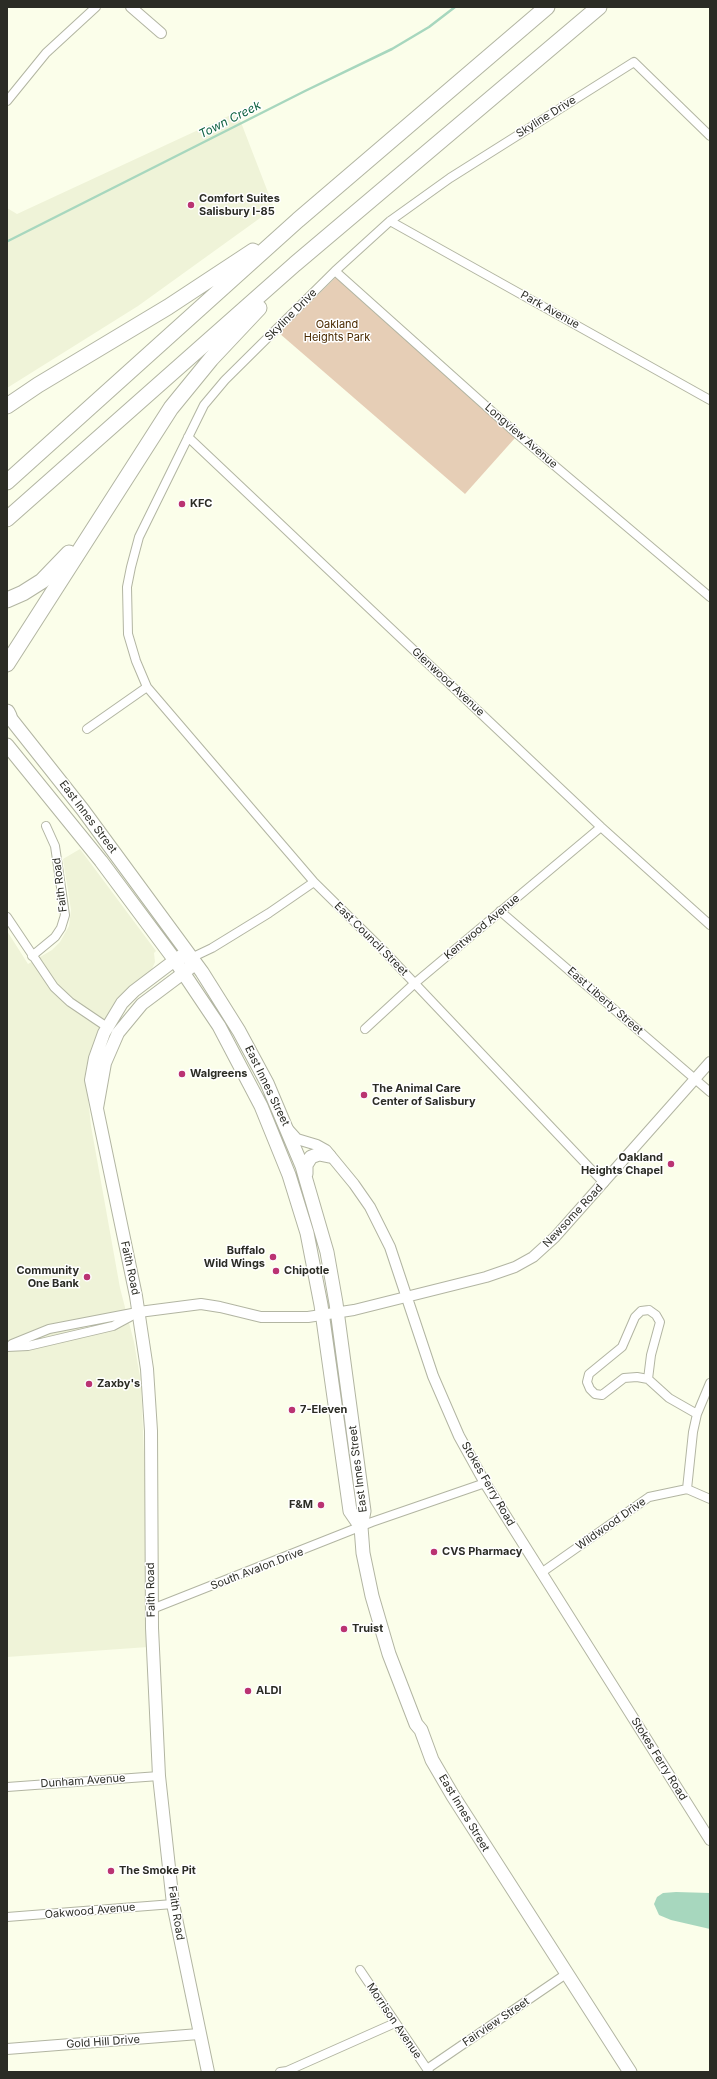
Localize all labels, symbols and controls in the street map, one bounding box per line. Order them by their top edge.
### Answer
street label: Skyline Drive [514,93,578,141]
water label: Town Creek [197,98,263,142]
place label: Comfort Suites Salisbury I-85 [199,192,280,218]
marker: Comfort Suites Salisbury I-85 [186,200,196,210]
street label: Skyline Drive [262,286,320,344]
street label: Park Avenue [518,288,582,332]
park label: Oakland Heights Park [304,318,370,344]
street label: Longview Avenue [482,401,560,471]
place label: KFC [190,497,213,511]
marker: KFC [177,499,187,509]
street label: Glenwood Avenue [409,645,487,719]
street label: East Innes Street [56,778,120,856]
street label: Faith Road [50,857,70,913]
street label: Kentwood Avenue [442,892,522,962]
street label: East Council Street [331,899,411,979]
street label: East Liberty Street [565,965,645,1037]
street label: East Innes Street [242,1044,292,1128]
place label: Walgreens [190,1067,247,1081]
marker: Walgreens [177,1069,187,1079]
place label: The Animal Care Center of Salisbury [372,1082,476,1108]
marker: The Animal Care Center of Salisbury [359,1090,369,1100]
place label: Oakland Heights Chapel [581,1151,663,1177]
marker: Oakland Heights Chapel [666,1159,676,1169]
street label: Newsome Road [540,1182,606,1250]
street label: Faith Road [118,1240,142,1296]
place label: Buffalo Wild Wings [204,1244,265,1270]
marker: Buffalo Wild Wings [268,1252,278,1262]
place label: Community One Bank [16,1264,79,1290]
place label: Chipotle [284,1264,329,1278]
marker: Chipotle [271,1266,281,1276]
marker: Community One Bank [82,1272,92,1282]
place label: Zaxby's [97,1377,140,1391]
marker: Zaxby's [84,1379,94,1389]
place label: 7-Eleven [300,1403,347,1417]
marker: 7-Eleven [287,1405,297,1415]
street label: East Innes Street [346,1425,370,1513]
street label: Stokes Ferry Road [458,1439,518,1529]
street label: Wildwood Drive [574,1495,648,1553]
place label: F&M [289,1498,313,1512]
marker: F&M [316,1500,326,1510]
street label: South Avalon Drive [209,1545,305,1593]
place label: CVS Pharmacy [442,1545,522,1559]
marker: CVS Pharmacy [429,1547,439,1557]
street label: Faith Road [144,1562,158,1618]
place label: Truist [352,1622,383,1636]
marker: Truist [339,1624,349,1634]
place label: ALDI [256,1684,281,1698]
marker: ALDI [243,1686,253,1696]
street label: Stokes Ferry Road [628,1715,690,1803]
street label: Dunham Avenue [40,1771,126,1791]
street label: East Innes Street [436,1772,492,1854]
place label: The Smoke Pit [119,1864,196,1878]
marker: The Smoke Pit [106,1866,116,1876]
street label: Faith Road [165,1885,187,1941]
street label: Oakwood Avenue [44,1900,136,1922]
street label: Morrison Avenue [364,1981,424,2061]
street label: Fairview Street [460,1995,532,2049]
street label: Gold Hill Drive [66,2033,140,2051]

